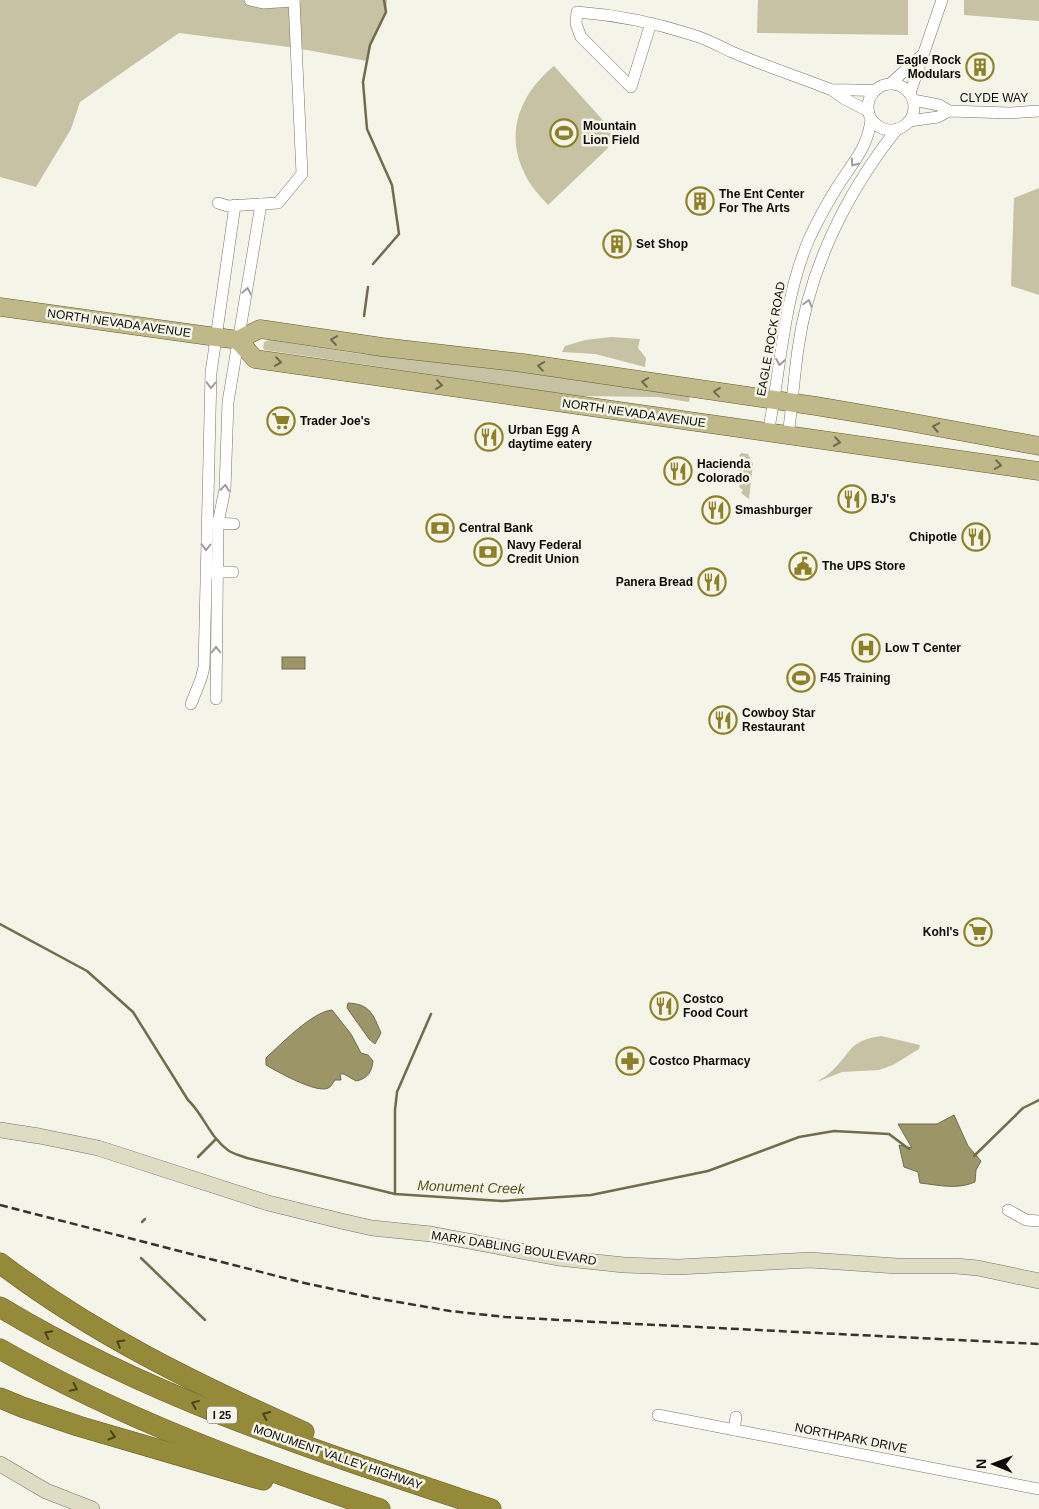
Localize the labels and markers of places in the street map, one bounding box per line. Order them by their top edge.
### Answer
building icon: Eagle Rock Modulars [965,52,995,82]
place label: Eagle Rock Modulars [896,53,961,81]
sports icon: Mountain Lion Field [549,118,579,148]
place label: Mountain Lion Field [583,119,640,147]
building icon: The Ent Center For The Arts [685,186,715,216]
place label: The Ent Center For The Arts [719,187,805,215]
building icon: Set Shop [602,229,632,259]
place label: Set Shop [636,237,688,251]
supermarket icon: Trader Joe's [266,406,296,436]
place label: Trader Joe's [300,414,371,428]
restaurant icon: Urban Egg A daytime eatery [474,422,504,452]
place label: Urban Egg A daytime eatery [508,423,592,451]
restaurant icon: Hacienda Colorado [663,456,693,486]
place label: Hacienda Colorado [697,457,751,485]
restaurant icon: BJ's [837,484,867,514]
place label: BJ's [871,492,896,506]
restaurant icon: Smashburger [701,495,731,525]
place label: Smashburger [735,503,813,517]
bank icon: Central Bank [425,513,455,543]
place label: Central Bank [459,521,533,535]
restaurant icon: Chipotle [961,522,991,552]
place label: Chipotle [909,530,957,544]
bank icon: Navy Federal Credit Union [473,537,503,567]
place label: Navy Federal Credit Union [507,538,582,566]
public building icon: The UPS Store [788,551,818,581]
place label: The UPS Store [822,559,906,573]
restaurant icon: Panera Bread [697,567,727,597]
place label: Panera Bread [616,575,693,589]
hospital icon: Low T Center [851,633,881,663]
place label: Low T Center [885,641,961,655]
sports icon: F45 Training [786,663,816,693]
place label: F45 Training [820,671,891,685]
restaurant icon: Cowboy Star Restaurant [708,705,738,735]
place label: Cowboy Star Restaurant [742,706,816,734]
supermarket icon: Kohl's [963,917,993,947]
place label: Kohl's [923,925,959,939]
restaurant icon: Costco Food Court [649,991,679,1021]
place label: Costco Food Court [683,992,748,1020]
pharmacy icon: Costco Pharmacy [615,1046,645,1076]
place label: Costco Pharmacy [649,1054,751,1068]

